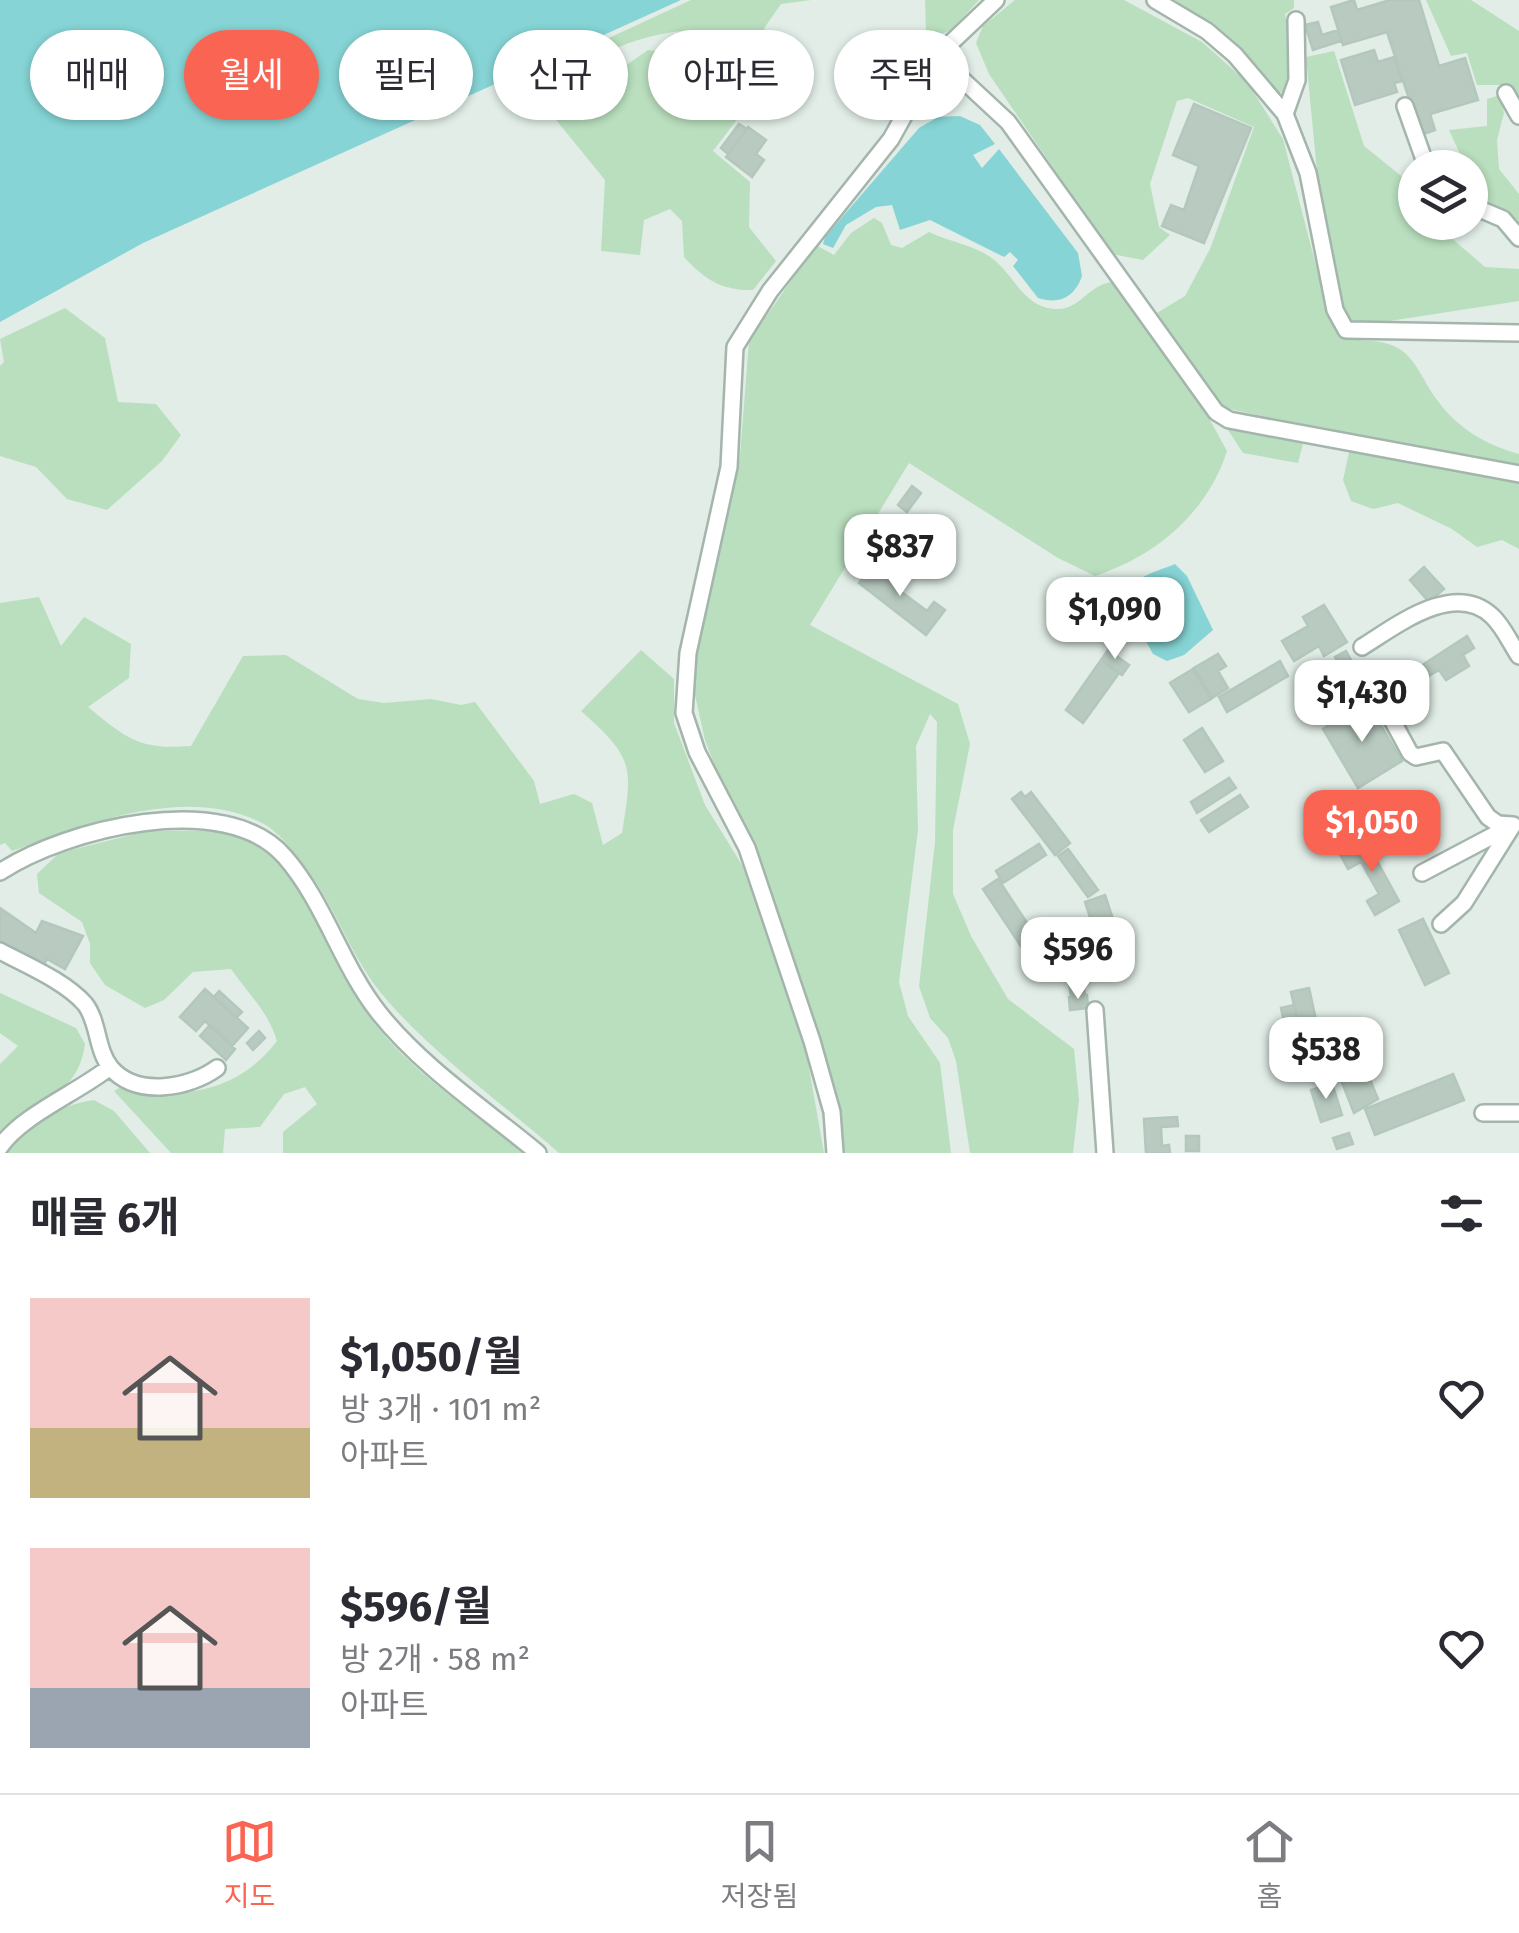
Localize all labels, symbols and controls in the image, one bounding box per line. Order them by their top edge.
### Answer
chip: 매매 [30,30,164,120]
chip: 월세 [184,30,319,120]
chip: 필터 [339,30,473,120]
chip: 신규 [493,30,628,120]
chip: 아파트 [648,30,814,120]
chip: 주택 [834,30,969,120]
map controls [1398,150,1488,240]
button: layers [1398,150,1488,240]
pin: $837 [841,514,959,599]
text: $837 [866,527,934,565]
pin: $1,090 [1034,577,1196,662]
text: $1,090 [1068,590,1162,628]
pin: $1,430 [1281,660,1443,745]
text: $1,430 [1316,673,1408,711]
pin: $1,050 [1291,790,1453,875]
text: $1,050 [1325,803,1419,841]
pin: $596 [1019,917,1137,1002]
text: $596 [1043,930,1113,968]
pin: $538 [1267,1017,1385,1102]
text: $538 [1291,1030,1361,1068]
icon: filters [1434,1186,1489,1241]
text: 매물 6개 [30,1193,180,1243]
text: $1,050/월 [340,1332,523,1382]
icon: home [110,1338,230,1458]
icon: heart [1434,1371,1489,1426]
text: 방 3개 · 101 m² [340,1390,541,1428]
text: 아파트 [340,1436,428,1474]
text: $596/월 [340,1582,492,1632]
icon: home [110,1588,230,1708]
icon: heart [1434,1621,1489,1676]
text: 방 2개 · 58 m² [340,1640,530,1678]
text: 아파트 [340,1686,428,1724]
tab: 지도 [222,1814,277,1914]
tab: 저장됨 [721,1814,798,1914]
tab: 홈 [1242,1814,1297,1914]

